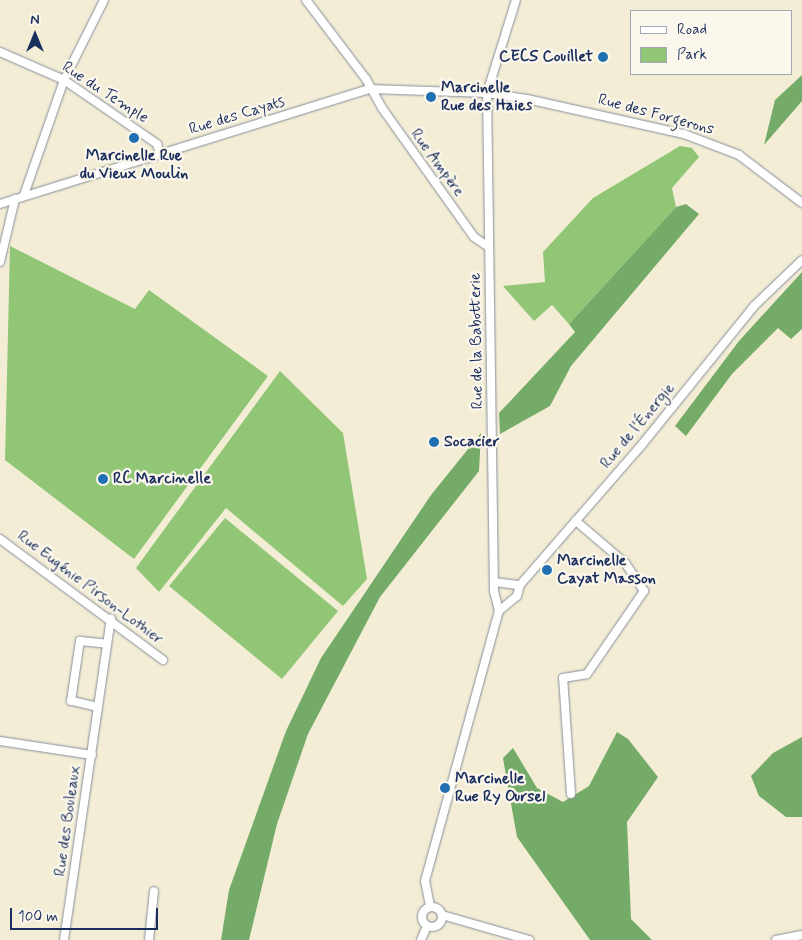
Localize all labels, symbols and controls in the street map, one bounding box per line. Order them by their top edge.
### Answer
north arrow [10,10,60,60]
legend [630,10,792,75]
text: N [30,11,40,29]
text: Road [677,20,707,40]
text: Park [677,45,707,65]
place label: CECS Couillet [499,47,593,67]
marker: CECS Couillet [597,51,609,63]
street label: Rue du Temple [60,59,150,127]
place label: Marcinelle Rue des Haies [441,78,533,116]
street label: Rue des Forgerons [596,90,716,140]
marker: Marcinelle Rue des Haies [425,91,437,103]
street label: Rue des Cayats [185,92,289,140]
street label: Rue Ampère [406,125,468,201]
marker: Marcinelle Rue du Vieux Moulin [128,132,140,144]
place label: Marcinelle Rue du Vieux Moulin [81,146,187,184]
street label: Rue de la Babotterie [466,271,488,411]
street label: Rue de l'Énergie [596,379,680,473]
place label: Socacier [444,432,499,452]
marker: Socacier [428,436,440,448]
place label: RC Marcinelle [113,469,205,489]
marker: RC Marcinelle [97,473,109,485]
street label: Rue Eugénie Pirson-Lothier [14,528,166,648]
place label: Marcinelle Cayat Masson [557,551,654,589]
marker: Marcinelle Cayat Masson [541,564,553,576]
street label: Rue des Bouleaux [51,764,85,878]
place label: Marcinelle Rue Ry Oursel [455,769,545,807]
marker: Marcinelle Rue Ry Oursel [439,782,451,794]
scale bar [12,898,160,930]
text: 100 m [18,907,58,927]

